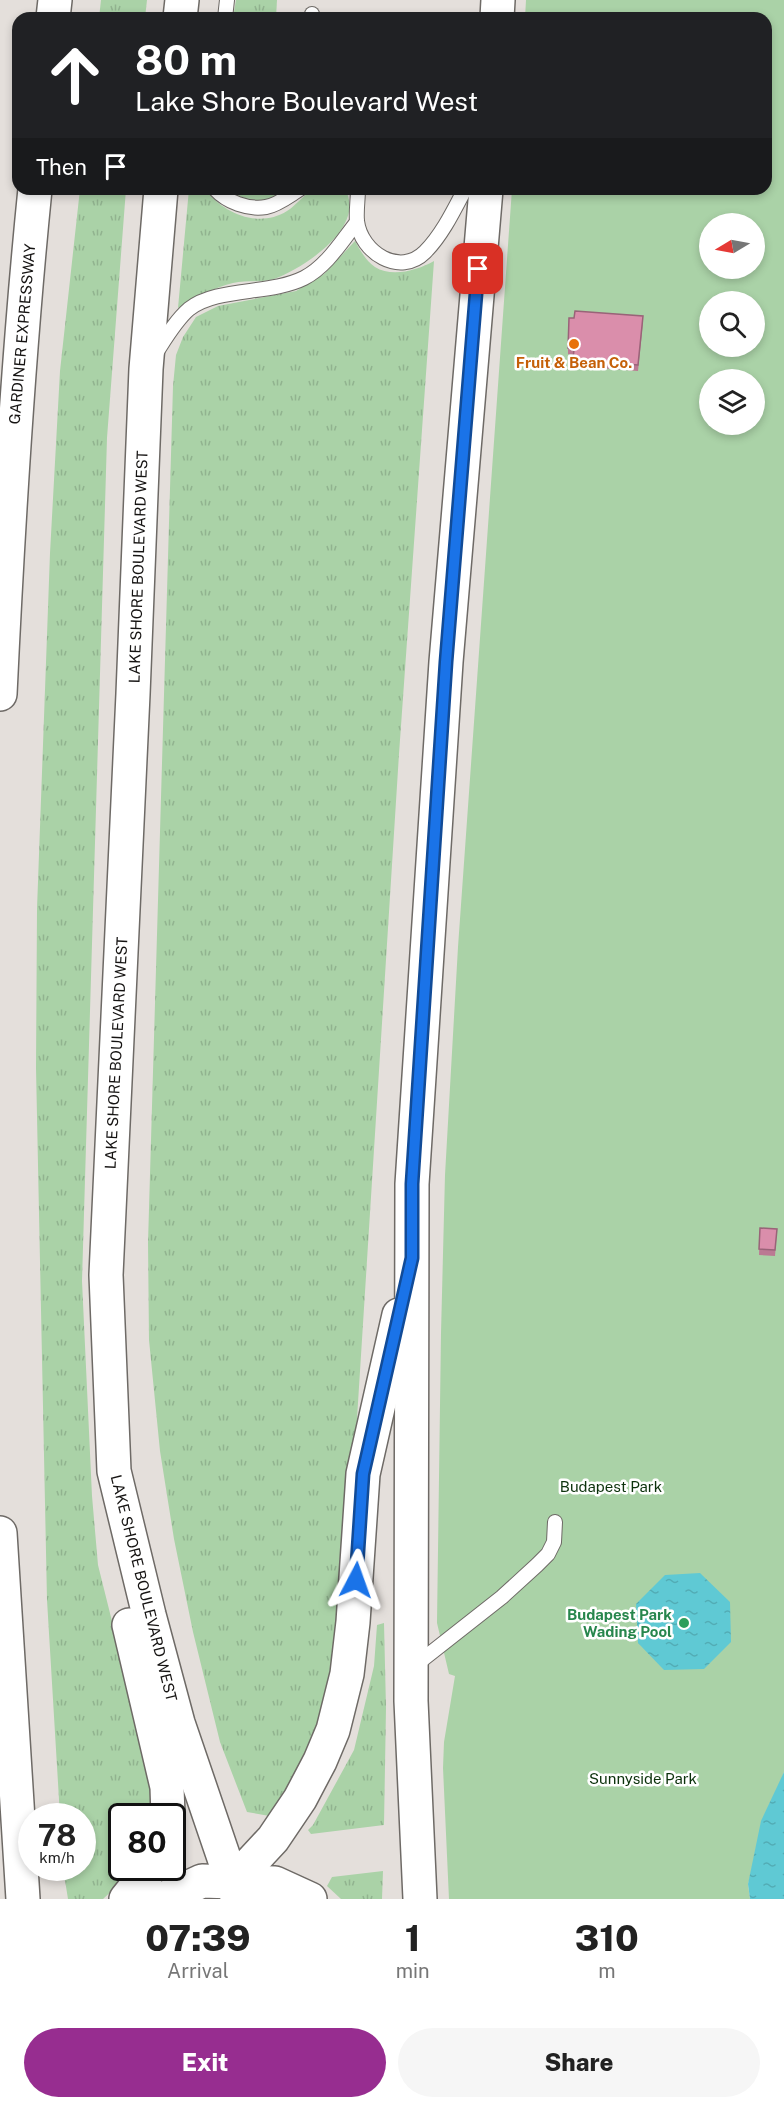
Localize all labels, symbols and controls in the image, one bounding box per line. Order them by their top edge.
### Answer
text: 80 m [135,35,237,84]
icon: ahead [36,36,114,114]
text: Lake Shore Boulevard West [135,85,478,117]
icon: arrive [99,150,132,183]
text: Then [36,154,87,180]
north arrow [699,213,765,279]
map controls [699,213,765,435]
street label: GARDINER EXPRESSWAY [6,243,38,425]
pin [452,243,503,294]
icon: arrive [461,252,494,285]
button: search [699,291,765,357]
marker: Fruit & Bean Co. [567,337,581,351]
place label: Fruit & Bean Co. [516,354,632,371]
button: layers [699,369,765,435]
street label: LAKE SHORE BOULEVARD WEST [125,450,151,684]
street label: LAKE SHORE BOULEVARD WEST [101,936,131,1170]
street label: LAKE SHORE BOULEVARD WEST [108,1473,180,1703]
park label: Budapest Park [560,1478,662,1495]
position arrow [324,1548,388,1612]
place label: Budapest Park Wading Pool [567,1606,672,1640]
marker: Budapest Park Wading Pool [677,1616,691,1630]
park label: Sunnyside Park [589,1770,697,1787]
speed limit sign: 80 [108,1803,186,1881]
text: 78 [38,1817,76,1853]
text: km/h [39,1849,75,1866]
text: 07:39 [145,1917,251,1959]
text: 1 [405,1917,421,1959]
text: 310 [575,1917,639,1959]
text: Arrival [167,1959,229,1983]
text: min [396,1959,430,1983]
text: m [598,1959,615,1983]
button: Exit [24,2028,386,2097]
button: Share [398,2028,760,2097]

